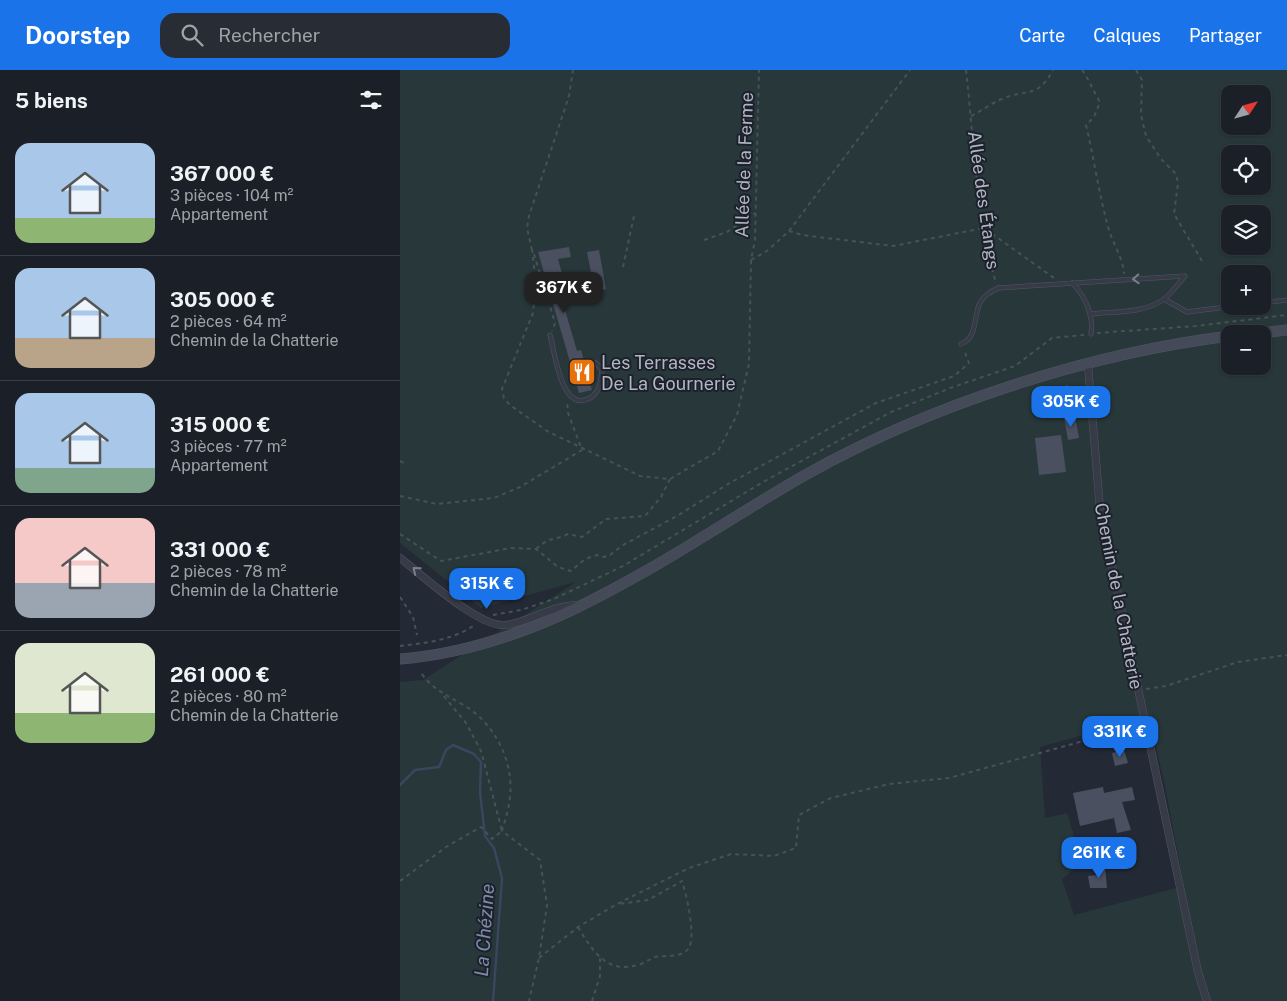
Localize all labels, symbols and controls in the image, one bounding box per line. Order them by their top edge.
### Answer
search box [160,13,510,58]
text: Doorstep [25,21,130,49]
icon: search [178,21,206,49]
text: Rechercher [218,24,320,46]
text: Carte [1019,25,1065,46]
text: Calques [1093,25,1161,46]
text: Partager [1189,25,1262,46]
north arrow [1221,85,1271,135]
map controls [1221,85,1271,375]
icon: filters [357,86,385,114]
text: 5 biens [15,88,88,113]
street label: Allée de la Ferme [731,92,757,238]
street label: Allée des Étangs [964,129,1005,271]
button: locate [1221,145,1271,195]
text: 367 000 € [170,161,274,186]
icon: home [55,163,115,223]
text: 3 pièces · 104 m² [170,186,294,205]
text: Appartement [170,205,268,224]
button: layers [1221,205,1271,255]
button: + [1221,265,1271,315]
pin: 367K € [523,272,605,314]
one-way arrow [1132,273,1140,284]
text: 367K € [536,278,592,297]
text: 305 000 € [170,287,275,312]
icon: home [55,288,115,348]
text: 2 pièces · 64 m² [170,312,287,331]
button: − [1221,325,1271,375]
text: Chemin de la Chatterie [170,331,339,350]
place label: Les Terrasses De La Gournerie [601,352,736,394]
restaurant icon: Les Terrasses De La Gournerie [567,357,597,387]
pin: 305K € [1030,386,1112,428]
text: 305K € [1042,392,1100,411]
text: 315 000 € [170,412,271,437]
icon: home [55,413,115,473]
text: 3 pièces · 77 m² [170,437,287,456]
text: Appartement [170,456,268,475]
street label: Chemin de la Chatterie [1091,501,1147,691]
text: 331 000 € [170,537,270,562]
icon: home [55,538,115,598]
text: 2 pièces · 78 m² [170,562,286,581]
one-way arrow [413,568,422,576]
pin: 315K € [446,568,528,610]
text: 315K € [460,574,514,593]
text: Chemin de la Chatterie [170,581,339,600]
text: 261 000 € [170,662,270,687]
icon: home [55,663,115,723]
text: 2 pièces · 80 m² [170,687,287,706]
text: Chemin de la Chatterie [170,706,339,725]
pin: 331K € [1079,716,1161,758]
text: 331K € [1093,722,1147,741]
pin: 261K € [1058,836,1140,879]
text: 261K € [1072,843,1126,862]
water label: La Chézine [470,883,498,977]

